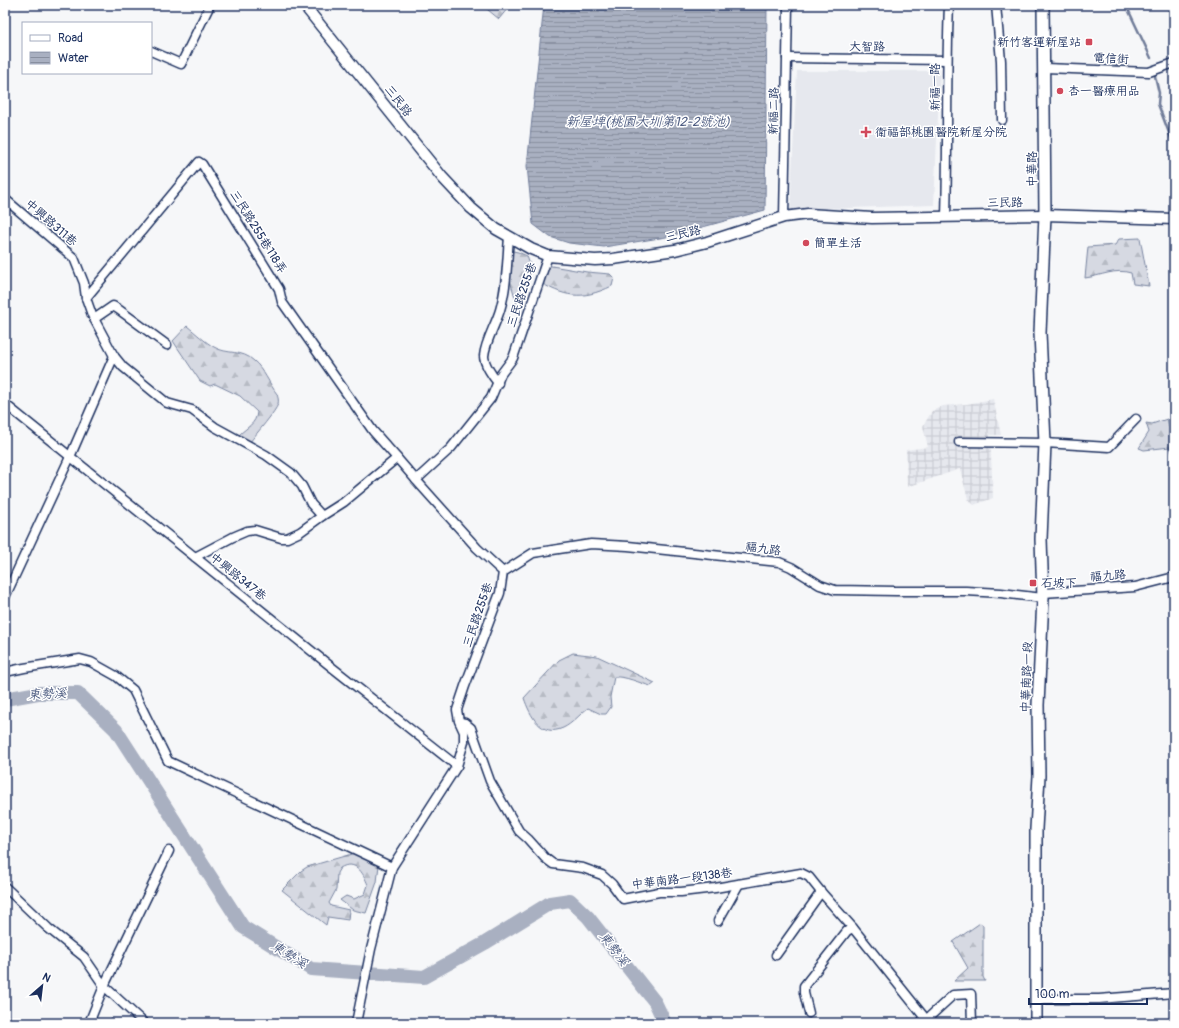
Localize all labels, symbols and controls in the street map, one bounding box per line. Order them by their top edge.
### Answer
legend [22,22,152,74]
text: Road [58,31,83,46]
place label: 新竹客運新屋站 [997,35,1081,50]
marker: 新竹客運新屋站 [1084,37,1094,47]
street label: 大智路 [849,39,885,55]
text: Water [58,51,89,66]
street label: 電信街 [1093,51,1129,67]
street label: 新福一路 [928,63,943,111]
street label: 三民路 [381,82,415,120]
place label: 杏一醫療用品 [1068,84,1140,99]
marker: 杏一醫療用品 [1055,86,1065,96]
street label: 新福二路 [766,87,782,135]
water label: 新屋埤(桃園大圳第12-2號池) [566,114,731,130]
place label: 衛福部桃園醫院新屋分院 [875,125,1007,140]
marker: 衛福部桃園醫院新屋分院 [860,126,872,138]
street label: 中華路 [1025,151,1040,187]
street label: 三民路255巷118弄 [226,188,290,276]
street label: 三民路 [987,195,1023,211]
street label: 中興路311巷 [22,196,80,250]
street label: 三民路 [664,223,702,245]
place label: 簡單生活 [814,236,862,251]
marker: 簡單生活 [801,238,811,248]
street label: 三民路255巷 [504,261,540,329]
street label: 福九路 [744,539,782,559]
street label: 中興路347巷 [207,550,269,604]
street label: 福九路 [1090,567,1126,585]
place label: 石坡下 [1041,576,1077,591]
marker: 石坡下 [1028,578,1038,588]
street label: 三民路255巷 [460,581,496,649]
street label: 中華南路一段 [1018,641,1036,713]
water label: 東勢溪 [27,685,68,703]
street label: 中華南路一段138巷 [631,865,733,893]
water label: 東勢溪 [596,929,633,970]
water label: 東勢溪 [268,938,311,973]
north arrow [22,966,62,1006]
text: N [40,970,53,985]
scale bar [1029,980,1147,1006]
text: 100 m [1035,987,1070,1002]

